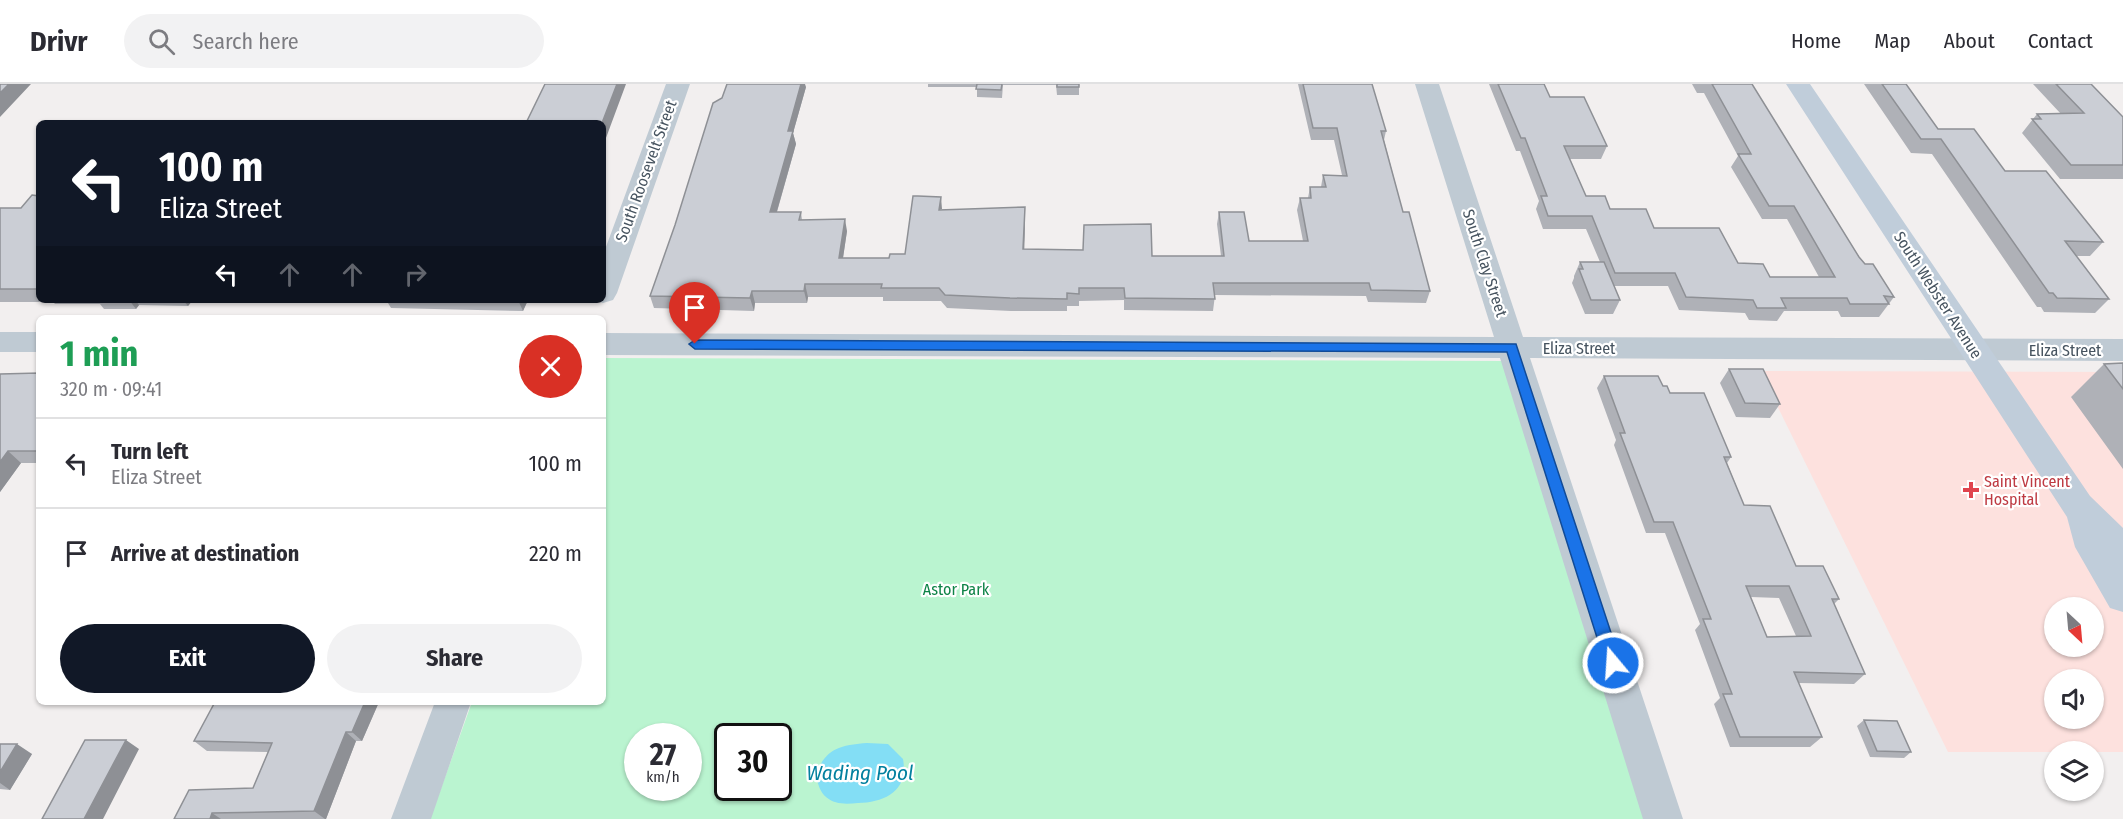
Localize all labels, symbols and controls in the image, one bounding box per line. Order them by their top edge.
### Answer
search box [124,14,544,68]
text: Drivr [30,25,88,58]
icon: search [145,25,178,58]
text: Search here [193,28,299,55]
text: Home [1791,28,1841,54]
text: Map [1874,28,1911,54]
text: About [1944,28,1995,54]
text: Contact [2028,28,2093,54]
street label: South Roosevelt Street [611,97,681,245]
text: 100 m [159,142,263,192]
icon: left [60,144,138,222]
text: Eliza Street [159,193,282,225]
street label: South Clay Street [1459,207,1512,320]
street label: South Webster Avenue [1890,228,1986,362]
icon: left [210,258,243,291]
icon: ahead [273,258,306,291]
icon: ahead [336,258,369,291]
icon: right [399,258,432,291]
pin [669,282,720,344]
icon: arrive [678,291,711,324]
text: 1 min [60,332,138,376]
button: close [519,335,582,398]
street label: Eliza Street [1543,339,1616,358]
street label: Eliza Street [2029,341,2102,360]
text: 320 m · 09:41 [60,377,162,401]
text: Turn left [111,438,189,465]
icon: left [60,447,93,480]
text: 100 m [528,450,582,477]
text: Eliza Street [111,465,202,489]
place label: Saint Vincent Hospital [1984,472,2071,509]
marker: Saint Vincent Hospital [1962,481,1980,499]
icon: arrive [60,537,93,570]
text: Arrive at destination [111,540,299,567]
text: 220 m [529,540,582,567]
park label: Astor Park [923,580,990,599]
north arrow [2044,597,2104,657]
map controls [2044,597,2104,801]
button: Exit [60,624,315,693]
button: Share [327,624,582,693]
position arrow [1581,631,1645,695]
button: sound [2044,669,2104,729]
speed limit sign: 30 [714,723,792,801]
text: 27 [650,737,676,773]
button: layers [2044,741,2104,801]
water label: Wading Pool [806,760,914,786]
text: km/h [646,768,680,786]

